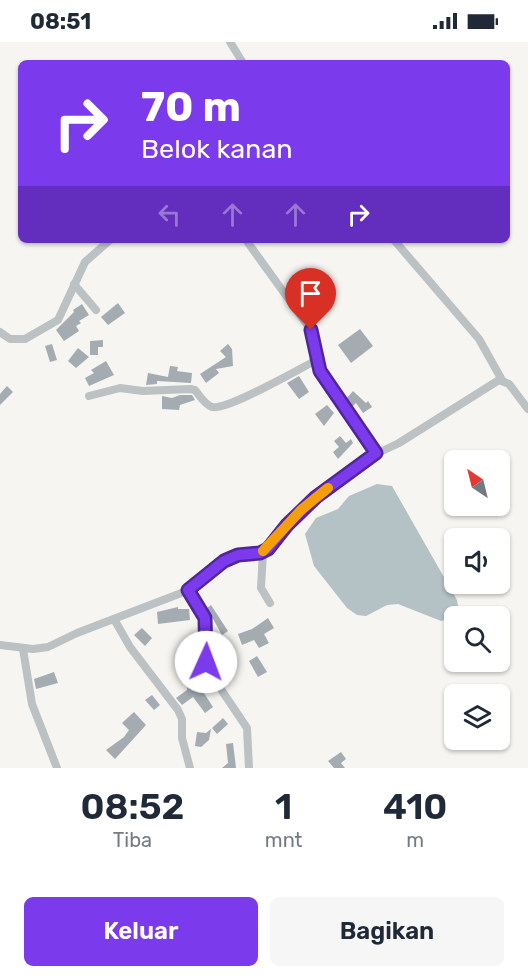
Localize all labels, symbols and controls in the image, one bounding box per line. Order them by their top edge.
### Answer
text: 08:51 [30,8,91,35]
text: 70 m [141,82,241,132]
icon: right [42,84,120,162]
text: Belok kanan [141,133,293,165]
icon: left [153,198,186,231]
icon: ahead [216,198,249,231]
icon: ahead [279,198,312,231]
icon: right [342,198,375,231]
pin [285,268,336,330]
icon: arrive [294,277,327,310]
north arrow [444,450,510,516]
map controls [444,450,510,750]
button: sound [444,528,510,594]
button: search [444,606,510,672]
position arrow [174,630,238,694]
button: layers [444,684,510,750]
text: 08:52 [81,785,184,828]
text: 1 [275,785,292,828]
text: 410 [383,785,447,828]
text: Tiba [113,828,152,852]
text: mnt [265,828,302,852]
text: m [406,828,424,852]
button: Keluar [24,897,258,966]
button: Bagikan [270,897,504,966]

